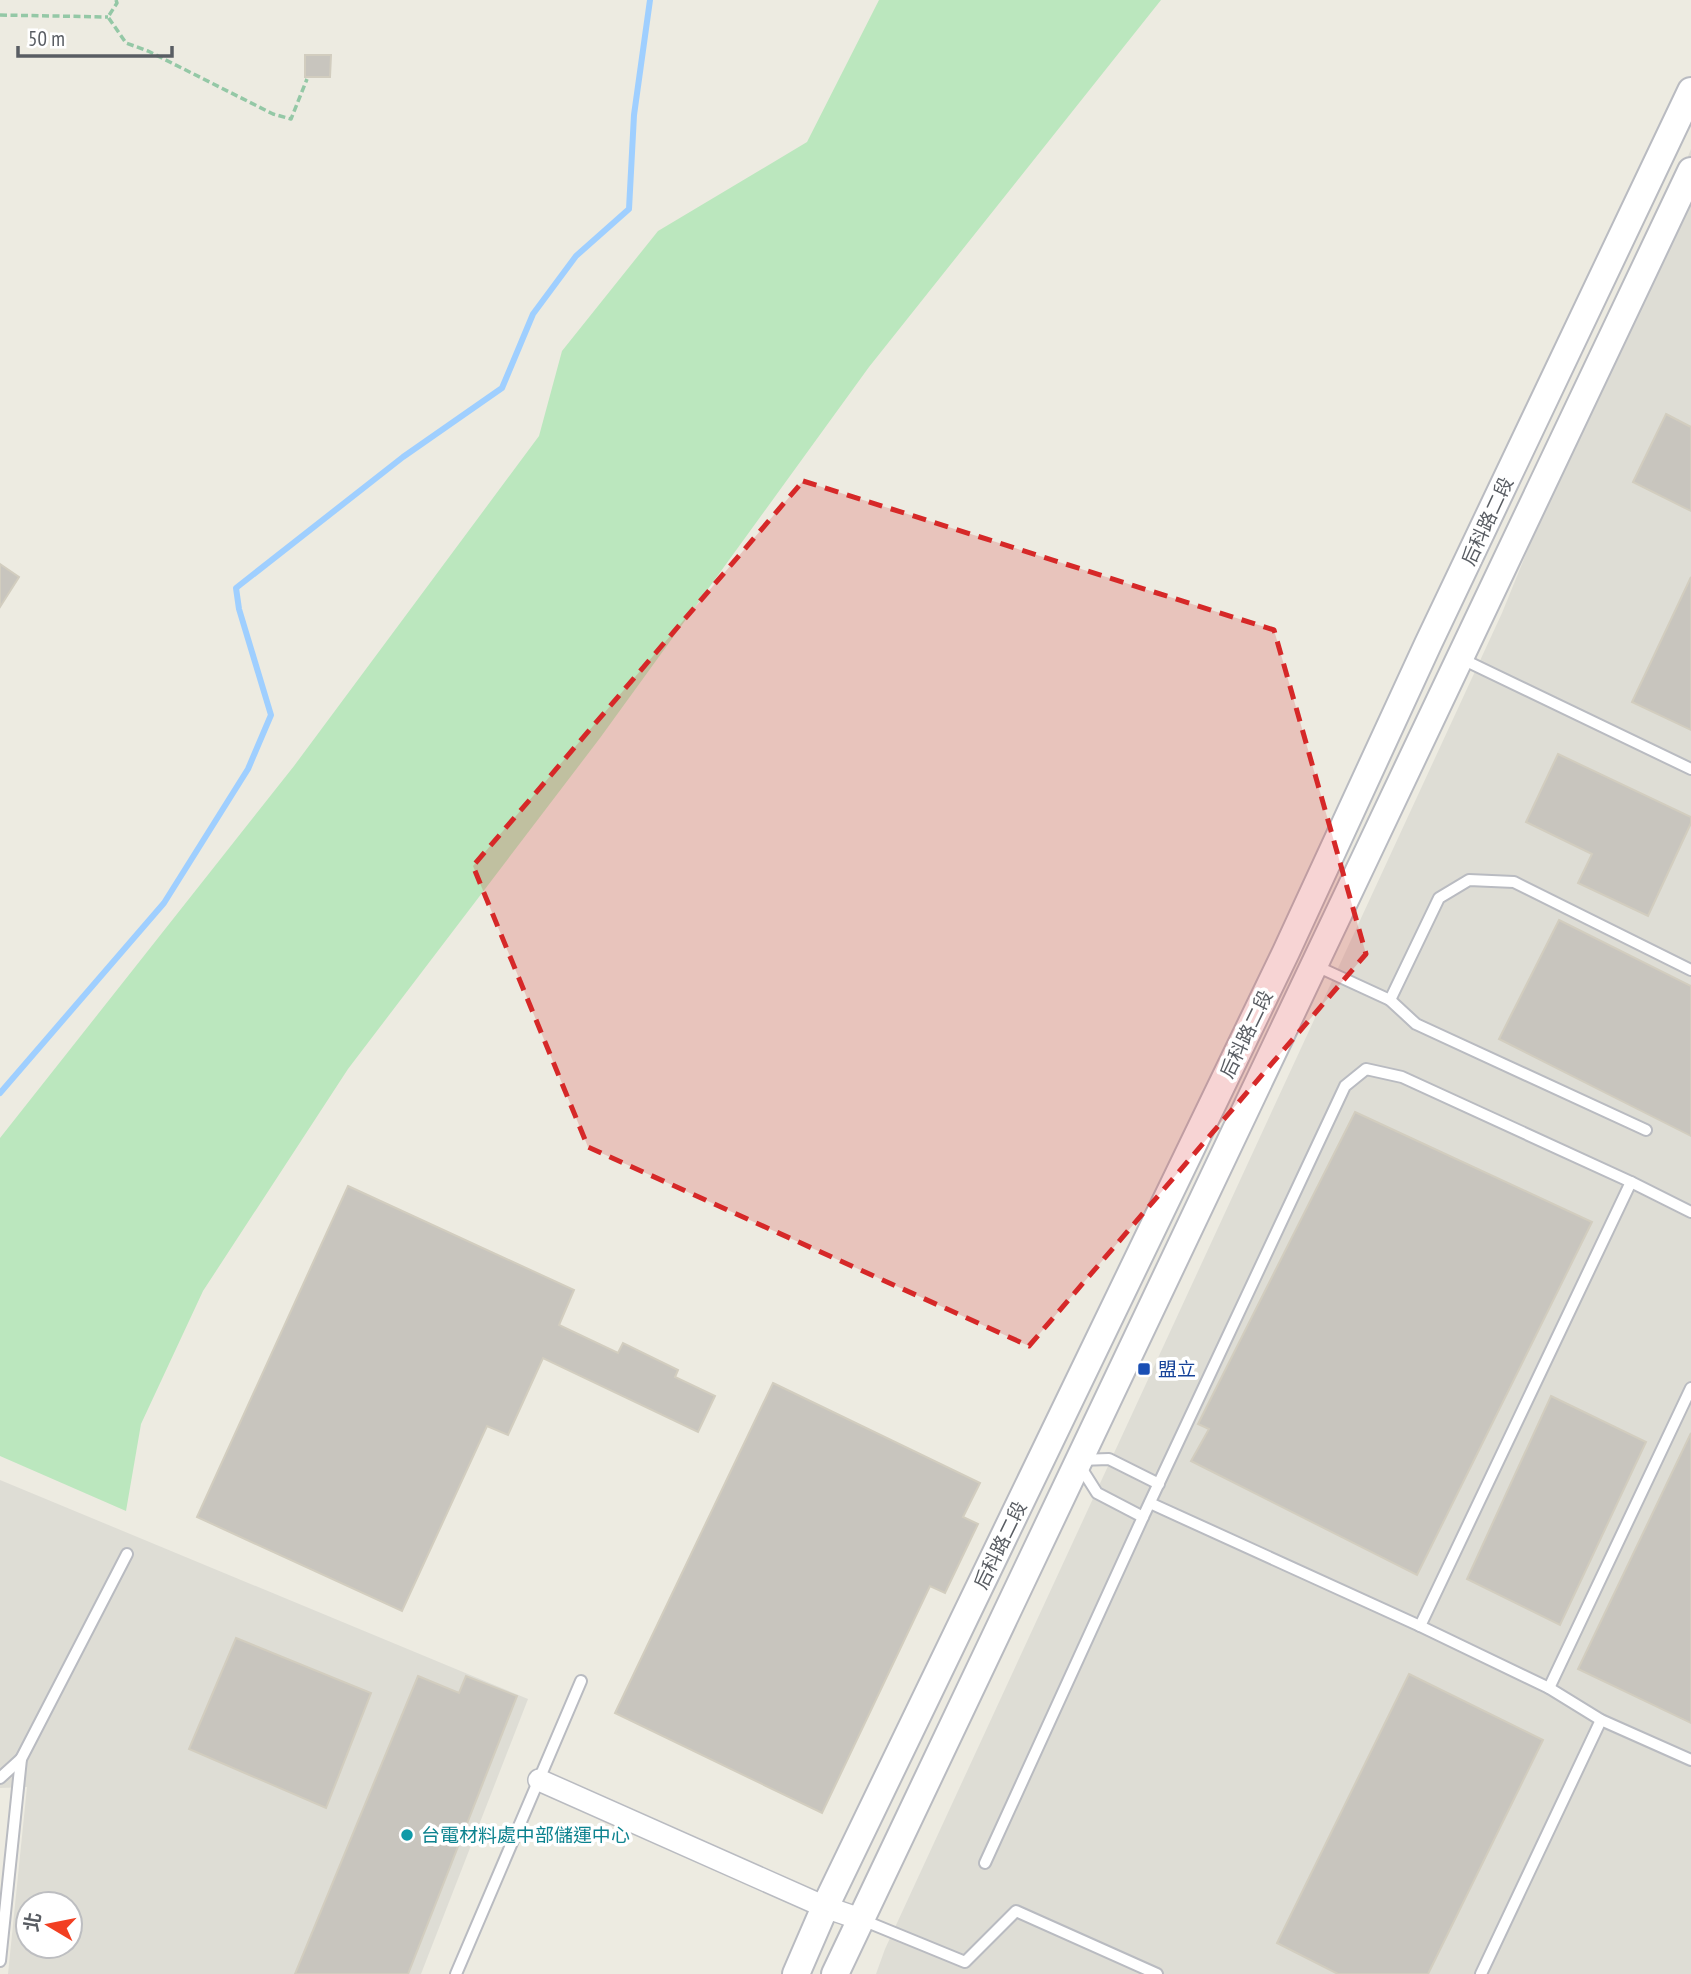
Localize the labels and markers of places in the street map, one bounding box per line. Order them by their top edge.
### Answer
place label: 盟立 [1158,1357,1196,1381]
marker: 盟立 [1136,1361,1152,1377]
place label: 台電材料處中部儲運中心 [421,1823,630,1847]
marker: 台電材料處中部儲運中心 [399,1827,415,1843]

